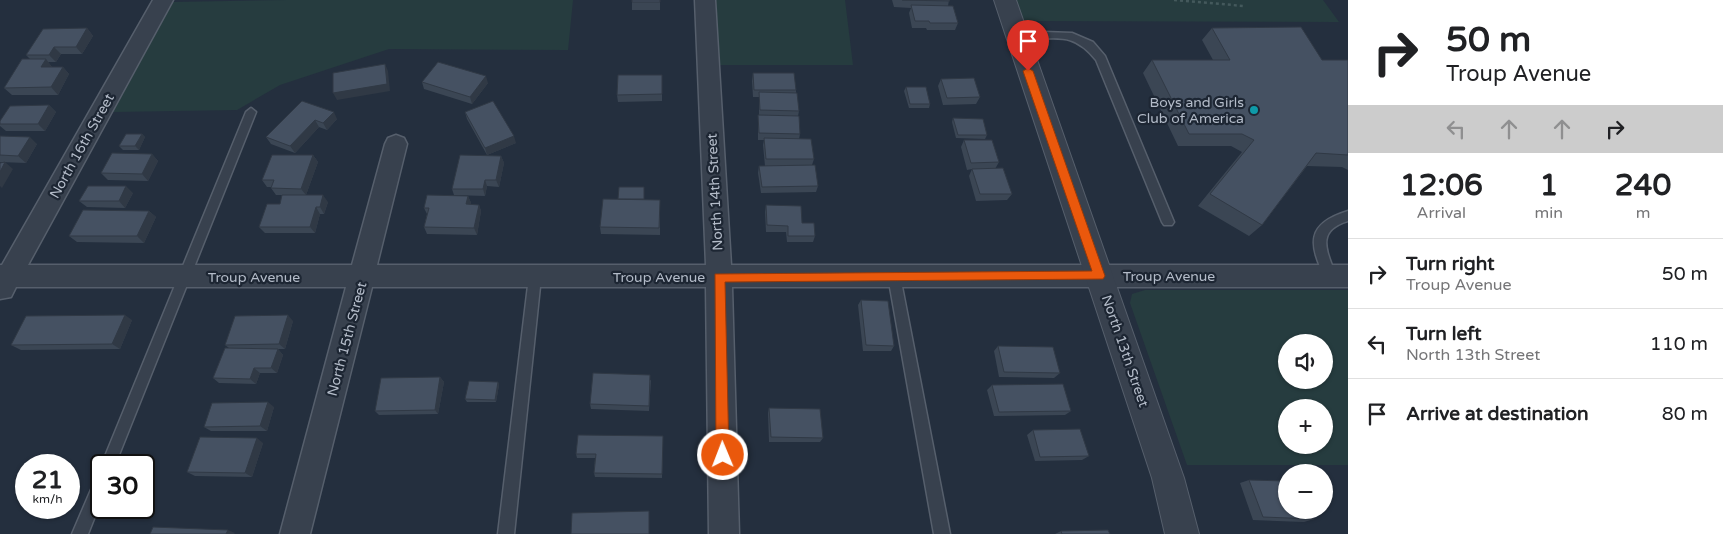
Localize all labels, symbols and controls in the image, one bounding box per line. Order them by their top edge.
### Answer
text: 50 m [1446,19,1531,61]
pin [1007,20,1049,71]
icon: right [1363,20,1428,85]
icon: arrive [1014,27,1042,55]
text: Troup Avenue [1446,61,1591,87]
street label: North 16th Street [46,90,118,202]
place label: Boys and Girls Club of America [1137,94,1244,127]
marker: Boys and Girls Club of America [1248,104,1260,116]
icon: left [1442,115,1470,143]
icon: ahead [1495,115,1523,143]
icon: ahead [1548,115,1576,143]
icon: right [1601,115,1629,143]
street label: North 14th Street [703,132,727,251]
text: 12:06 [1400,167,1483,204]
text: 1 [1539,167,1558,204]
text: 240 [1615,167,1671,204]
text: Arrival [1417,203,1466,223]
text: min [1535,203,1563,223]
text: m [1636,203,1650,223]
text: Turn right [1406,253,1494,275]
icon: right [1363,260,1391,288]
text: 50 m [1662,263,1708,285]
street label: Troup Avenue [1123,268,1215,285]
street label: Troup Avenue [208,269,300,286]
street label: Troup Avenue [613,269,705,286]
text: Troup Avenue [1406,275,1512,295]
street label: North 15th Street [324,279,371,398]
street label: North 13th Street [1098,293,1152,410]
text: Turn left [1406,323,1482,345]
icon: left [1363,330,1391,358]
text: 110 m [1650,333,1708,355]
map controls [1278,334,1333,519]
button: sound [1278,334,1333,389]
text: North 13th Street [1406,345,1540,365]
button: + [1278,399,1333,454]
icon: arrive [1363,400,1391,428]
text: Arrive at destination [1406,403,1589,425]
text: 80 m [1662,403,1708,425]
position arrow [696,428,748,480]
speed limit sign: 30 [90,454,155,519]
button: − [1278,464,1333,519]
text: 21 [32,465,63,495]
text: km/h [32,492,63,506]

